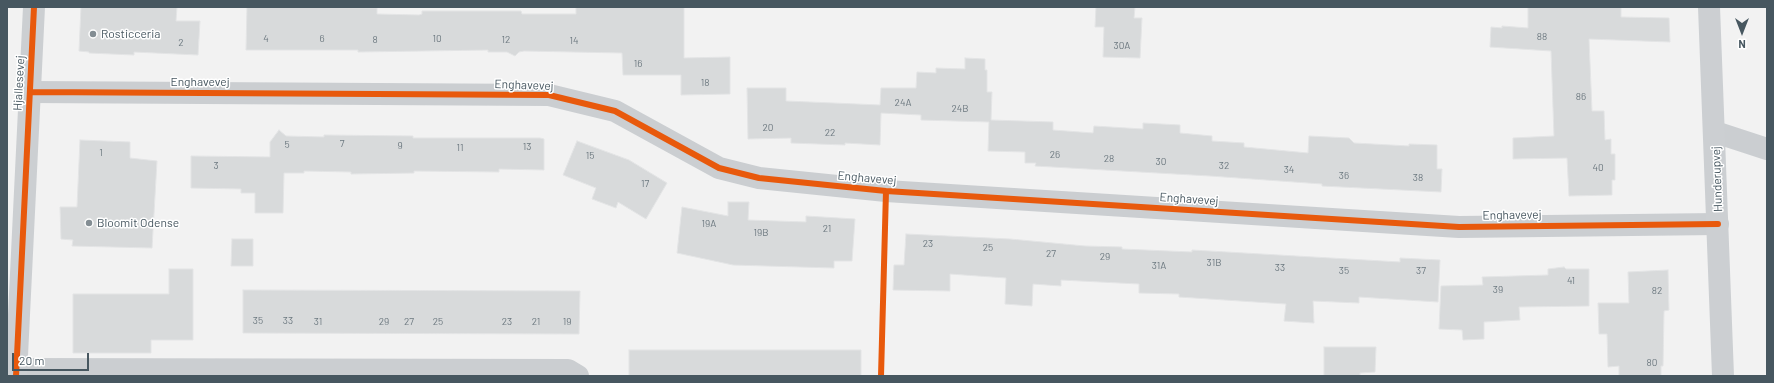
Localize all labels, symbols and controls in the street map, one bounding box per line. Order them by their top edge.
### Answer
north arrow [1722,12,1762,52]
place label: Rosticceria [101,27,160,41]
marker: Rosticceria [88,29,98,39]
house number: 88 [1537,31,1547,43]
house number: 4 [263,33,269,45]
house number: 6 [319,33,325,45]
house number: 10 [432,33,442,45]
house number: 8 [372,34,378,46]
house number: 12 [502,34,510,46]
house number: 14 [569,35,579,47]
house number: 2 [178,37,184,49]
text: N [1738,38,1746,51]
house number: 30A [1114,40,1130,52]
street label: Hjallesevej [10,55,28,111]
house number: 16 [634,58,642,70]
street label: Enghavevej [170,75,230,89]
street label: Enghavevej [494,77,554,93]
house number: 18 [701,77,709,89]
house number: 86 [1576,91,1586,103]
house number: 24A [895,97,911,109]
house number: 24B [951,103,969,115]
house number: 20 [762,122,774,134]
house number: 22 [825,127,835,139]
house number: 7 [340,138,344,150]
house number: 5 [284,139,290,151]
house number: 9 [397,140,403,152]
house number: 13 [523,141,531,153]
house number: 11 [456,142,464,154]
street label: Hunderupvej [1709,146,1725,212]
house number: 1 [99,147,103,159]
house number: 26 [1050,149,1060,161]
house number: 15 [586,150,594,162]
house number: 28 [1104,153,1114,165]
house number: 30 [1156,156,1166,168]
house number: 3 [213,160,219,172]
house number: 32 [1219,160,1229,172]
house number: 40 [1592,162,1604,174]
house number: 34 [1284,164,1294,176]
street label: Enghavevej [837,168,897,188]
house number: 36 [1339,170,1349,182]
house number: 38 [1413,172,1423,184]
house number: 17 [641,178,649,190]
street label: Enghavevej [1159,190,1219,208]
street label: Enghavevej [1482,207,1542,223]
place label: Bloomit Odense [97,216,179,230]
marker: Bloomit Odense [84,218,94,228]
house number: 19A [702,218,716,230]
house number: 21 [823,223,831,235]
house number: 19B [754,227,768,239]
house number: 23 [923,238,933,250]
house number: 25 [983,242,993,254]
house number: 27 [1046,248,1056,260]
house number: 29 [1100,251,1110,263]
house number: 31B [1207,257,1221,269]
house number: 31A [1152,260,1166,272]
house number: 33 [1275,262,1285,274]
house number: 35 [1339,265,1349,277]
house number: 37 [1416,265,1426,277]
house number: 41 [1567,275,1575,287]
house number: 39 [1493,284,1503,296]
house number: 82 [1652,285,1662,297]
house number: 35 [253,315,263,327]
house number: 33 [283,315,293,327]
house number: 31 [314,316,322,328]
house number: 29 [379,316,389,328]
house number: 27 [404,316,414,328]
house number: 25 [433,316,443,328]
house number: 23 [502,316,512,328]
house number: 21 [532,316,540,328]
house number: 19 [563,316,571,328]
scale bar [14,345,91,371]
text: 20 m [19,353,45,367]
house number: 80 [1647,357,1657,369]

